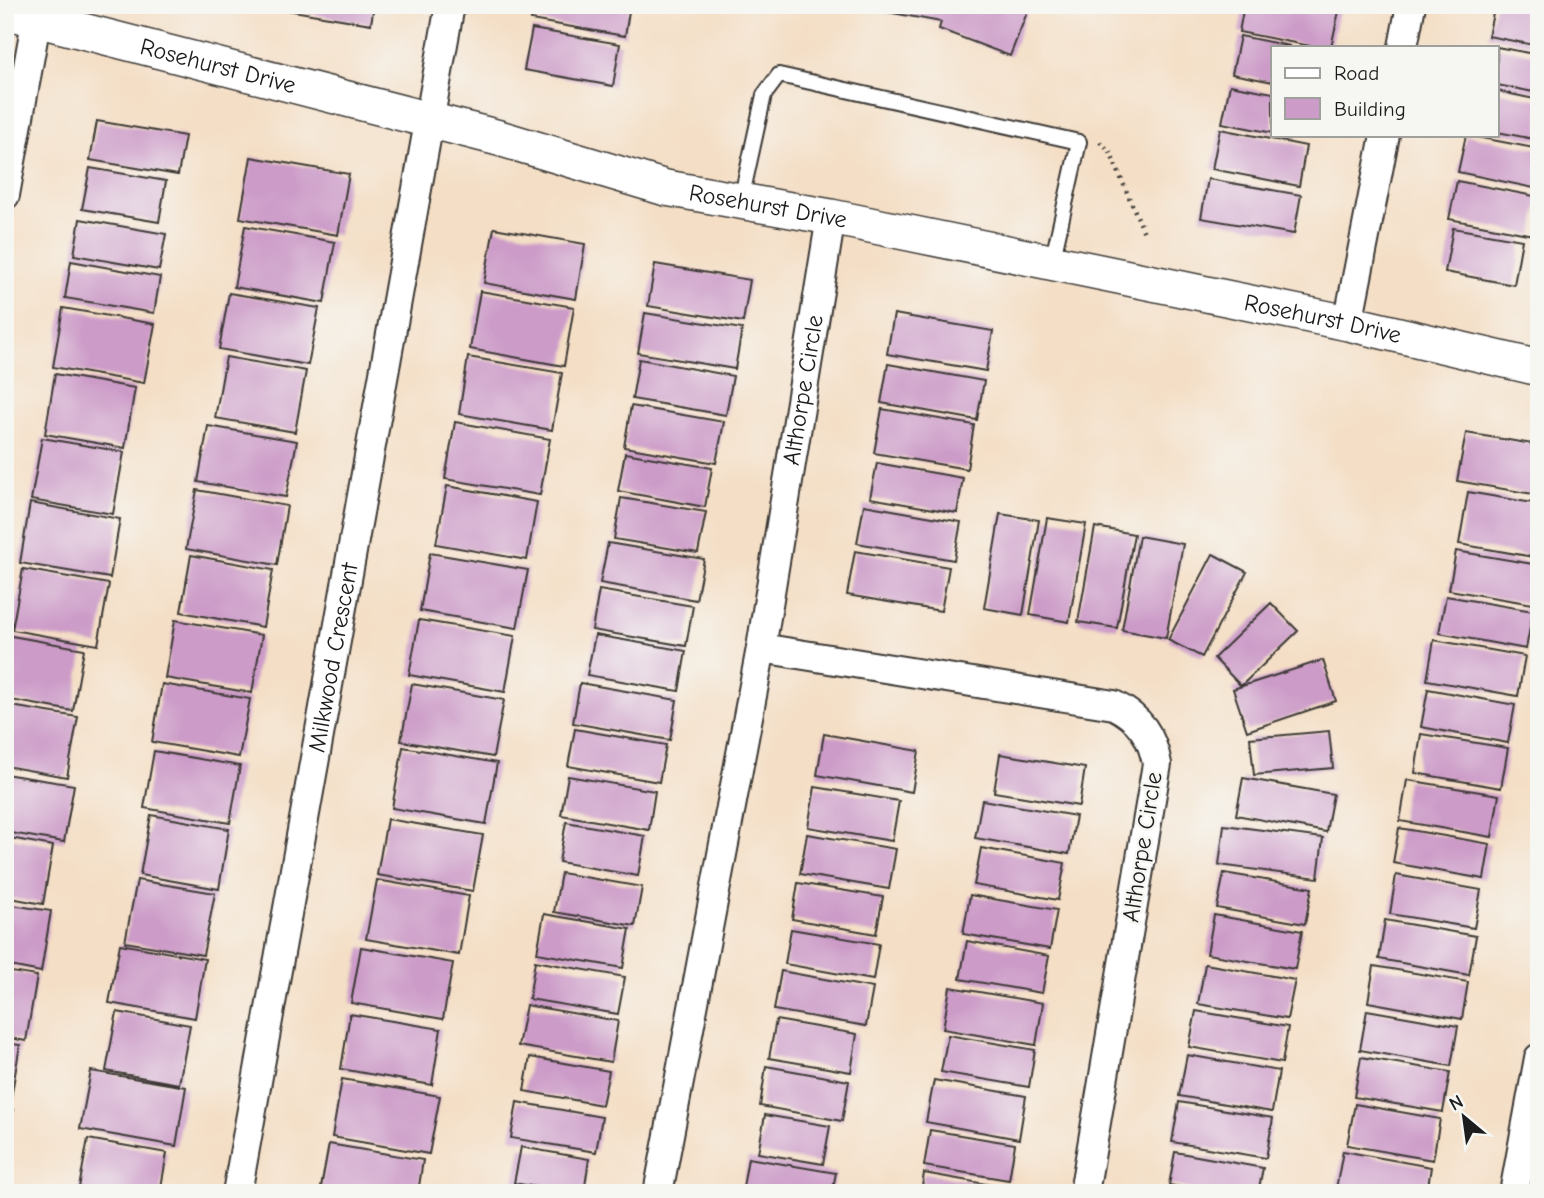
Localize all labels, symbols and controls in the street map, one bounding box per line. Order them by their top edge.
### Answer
street label: Rosehurst Drive [137,32,299,99]
legend [1271,46,1498,136]
text: Road [1334,61,1379,85]
text: Building [1334,97,1406,121]
street label: Rosehurst Drive [687,178,849,234]
street label: Rosehurst Drive [1242,288,1404,349]
street label: Althorpe Circle [777,313,829,467]
street label: Milkwood Crescent [302,559,364,755]
street label: Althorpe Circle [1116,770,1168,924]
north arrow [1428,1082,1498,1152]
text: N [1445,1090,1467,1116]

